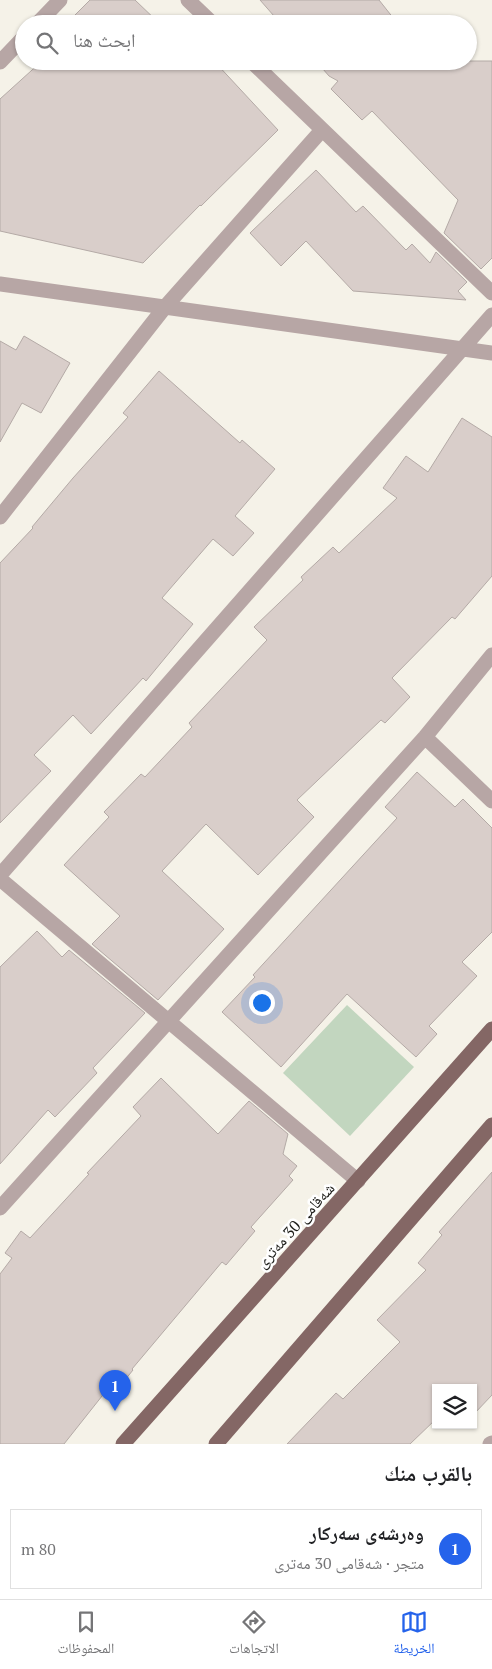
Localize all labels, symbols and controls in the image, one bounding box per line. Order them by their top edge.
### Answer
search box [15,15,477,70]
text: ابحث هنا [73,27,136,52]
icon: search [33,29,61,57]
your location [249,990,275,1016]
street label: شەقامی 30 مەتری [251,1177,339,1273]
pin: 1 [99,1370,131,1411]
map controls [432,1384,477,1429]
button: layers [432,1384,477,1429]
text: بالقرب منك [384,1459,472,1487]
text: وەرشەی سەرکار [310,1520,424,1545]
text: 80 m [21,1538,56,1560]
text: 1 [450,1538,460,1560]
text: متجر · شەقامی 30 مەتری [274,1552,424,1574]
tab: المحفوظات [57,1608,114,1662]
tab: الاتجاهات [229,1608,279,1662]
tab: الخريطة [393,1608,435,1662]

